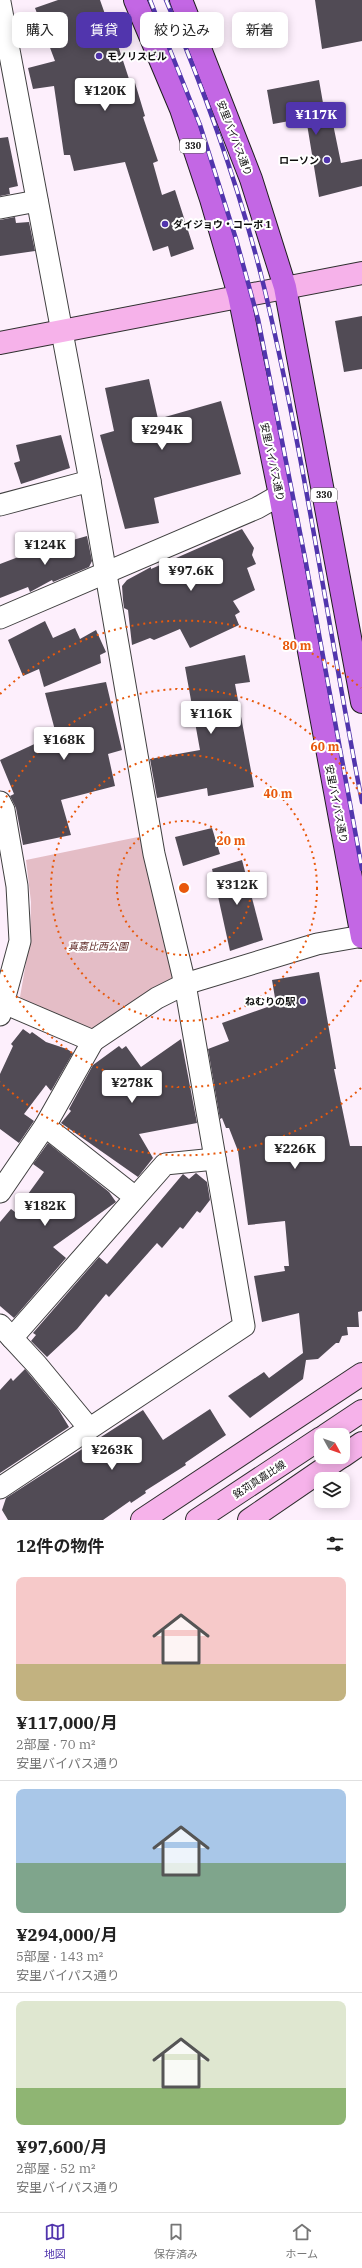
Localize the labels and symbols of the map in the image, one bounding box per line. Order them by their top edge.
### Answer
place label: モノリスビル [107,50,167,63]
marker: モノリスビル [94,51,104,61]
pin: ¥120K [77,78,133,112]
street label: 安里バイパス通り [214,99,255,178]
pin: ¥117K [288,102,344,136]
road number: 330 [180,139,206,153]
place label: ローソン [279,154,319,167]
marker: ローソン [322,155,332,165]
place label: ダイジョウ・コーポ 1 [173,218,271,231]
marker: ダイジョウ・コーポ 1 [160,219,170,229]
pin: ¥294K [134,417,190,451]
street label: 安里バイパス通り [258,422,287,502]
road number: 330 [311,488,337,502]
pin: ¥124K [17,532,73,566]
pin: ¥97.6K [158,558,224,592]
text: 80 m [283,638,312,653]
pin: ¥116K [183,701,239,735]
pin: ¥168K [36,727,92,761]
text: 60 m [311,739,340,754]
street label: 安里バイパス通り [323,764,351,845]
text: 40 m [264,786,293,801]
text: 20 m [217,833,246,848]
pin: ¥312K [209,872,265,906]
centre of rings [177,881,191,895]
park label: 真嘉比西公園 [68,940,130,953]
place label: ねむりの駅 [245,995,296,1008]
marker: ねむりの駅 [298,996,308,1006]
pin: ¥278K [104,1070,160,1104]
pin: ¥226K [267,1136,323,1170]
pin: ¥182K [17,1193,73,1227]
north arrow [314,1428,350,1464]
pin: ¥263K [84,1437,140,1471]
street label: 銘苅真嘉比線 [231,1458,288,1501]

